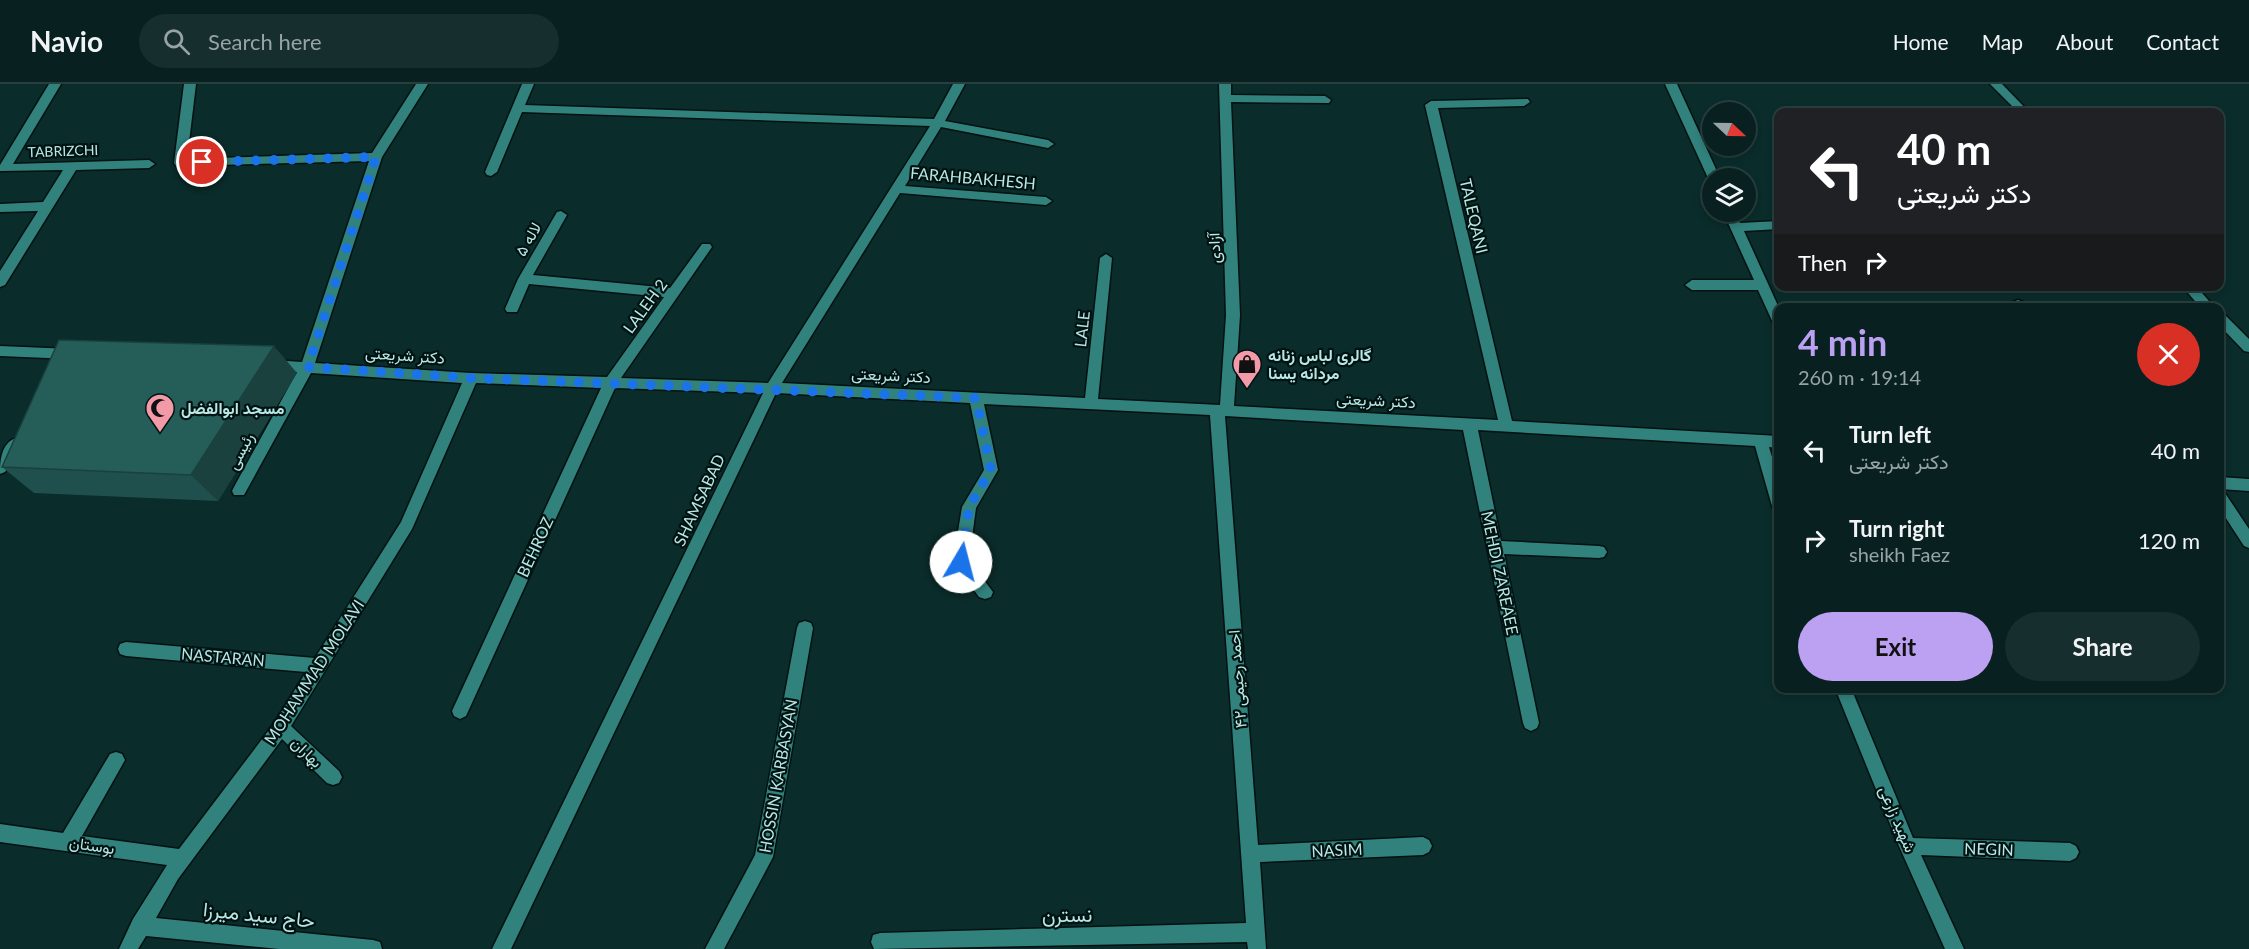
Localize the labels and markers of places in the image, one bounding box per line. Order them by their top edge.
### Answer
pin [176,136,227,187]
place label: گالری لباس زنانه مردانه یسنا [1268,345,1371,384]
shop icon: گالری لباس زنانه مردانه یسنا [1231,348,1263,390]
mosque icon: مسجد ابوالفضل [144,392,176,434]
place label: مسجد ابوالفضل [181,398,285,419]

